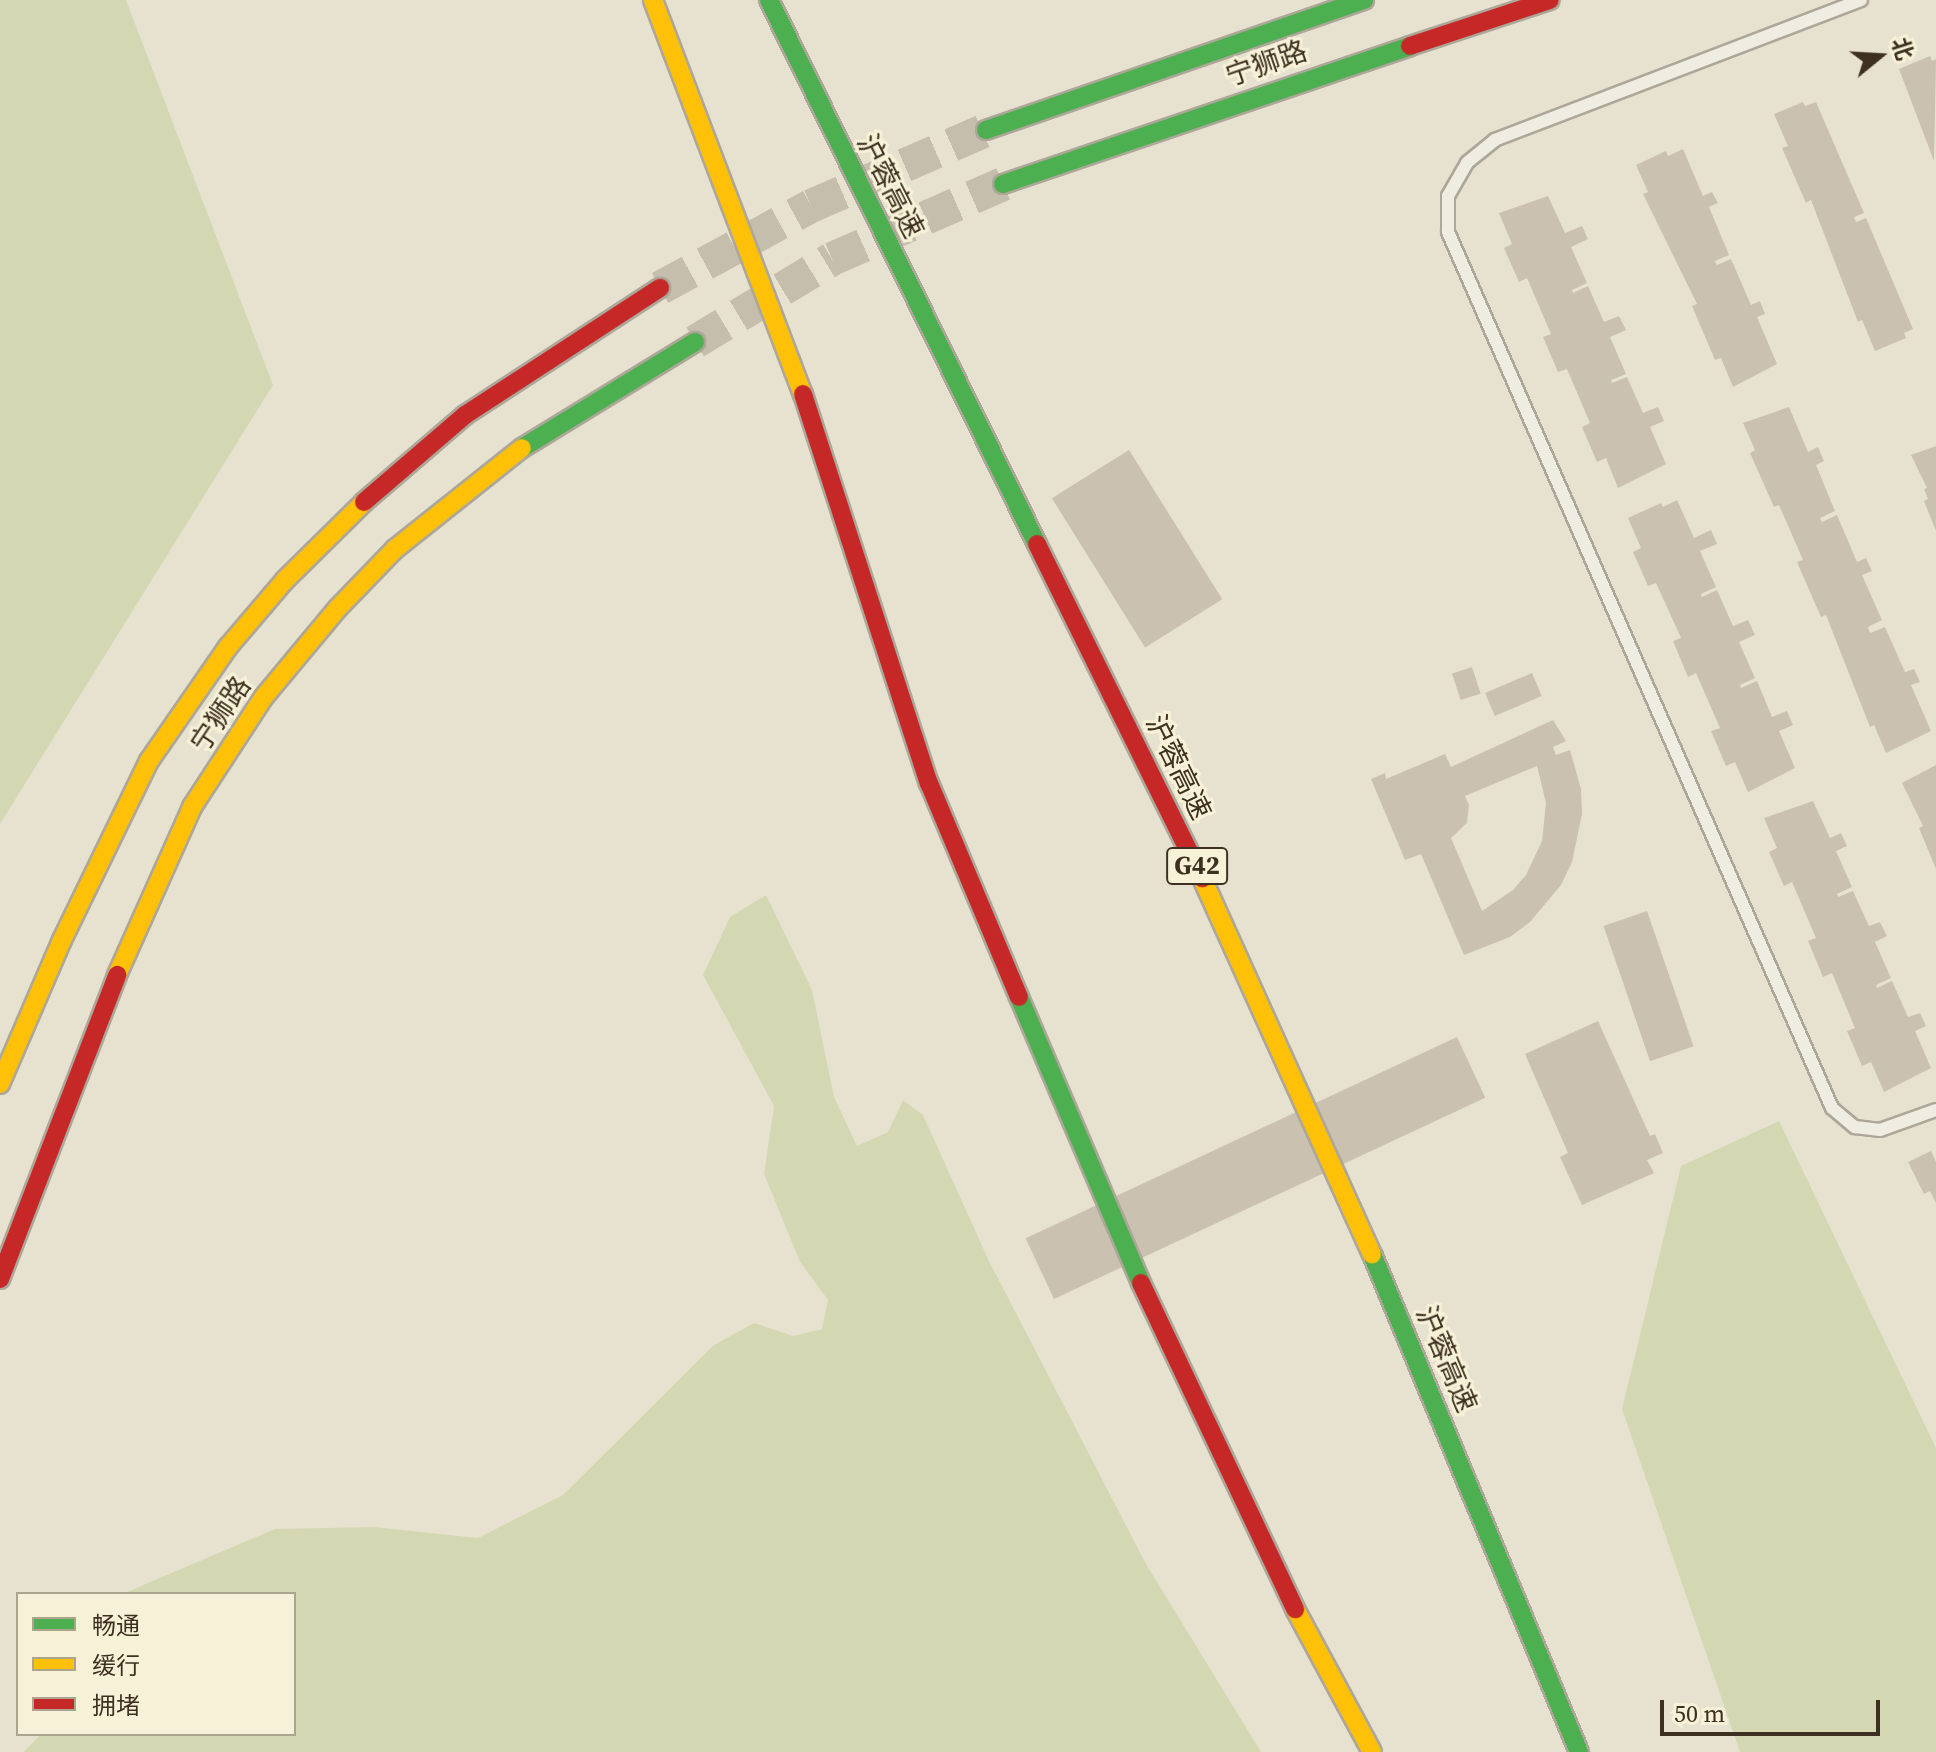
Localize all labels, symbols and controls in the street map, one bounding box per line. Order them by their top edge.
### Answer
north arrow [1840,16,1920,96]
street label: 宁狮路 [1221,33,1311,93]
text: 北 [1885,33,1920,64]
street label: 沪蓉高速 [851,128,931,244]
street label: 宁狮路 [183,670,257,758]
street label: 沪蓉高速 [1139,709,1219,825]
road number: G42 [1165,844,1229,888]
street label: 沪蓉高速 [1410,1301,1484,1417]
legend [16,1592,296,1736]
text: 畅通 [92,1609,140,1642]
text: 缓行 [92,1649,140,1682]
scale bar [1664,1684,1884,1734]
text: 拥堵 [92,1689,140,1722]
text: 50 m [1674,1697,1725,1730]

